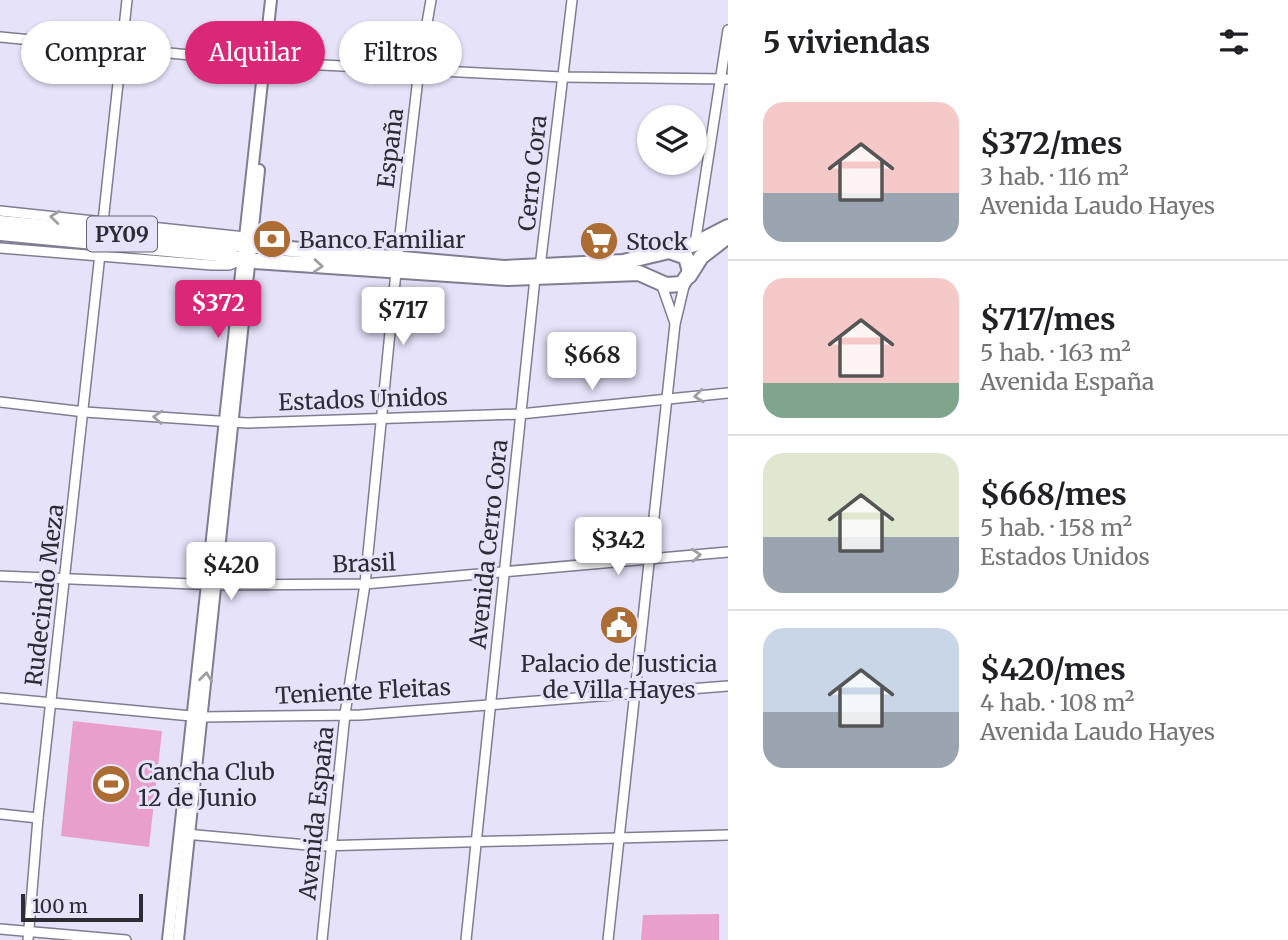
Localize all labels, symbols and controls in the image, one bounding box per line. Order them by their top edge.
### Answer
chip: Comprar [21,21,171,84]
chip: Alquilar [185,21,325,84]
chip: Filtros [339,21,462,84]
text: 5 viviendas [763,23,930,61]
icon: filters [1215,23,1253,61]
map controls [637,105,707,175]
button: layers [637,105,707,175]
street label: España [371,106,409,190]
street label: Cerro Cora [512,114,552,232]
text: $372/mes [980,124,1122,162]
icon: home [819,130,903,214]
text: 3 hab. · 116 m² [980,162,1129,191]
text: Avenida Laudo Hayes [980,191,1215,220]
one-way arrow [49,209,61,224]
road number: PY09 [87,216,157,252]
bank icon: Banco Familiar [251,218,293,260]
supermarket icon: Stock [578,220,620,262]
place label: Banco Familiar [299,225,466,254]
place label: Stock [626,227,688,256]
one-way arrow [313,258,324,273]
pin: $372 [177,280,259,340]
text: $372 [191,288,245,317]
pin: $717 [362,288,444,347]
text: $717 [378,295,428,324]
text: $717/mes [980,300,1116,338]
icon: home [819,306,903,390]
pin: $668 [551,332,633,392]
text: 5 hab. · 163 m² [980,338,1131,367]
text: $668 [563,340,621,369]
text: Avenida España [980,367,1154,396]
street label: Estados Unidos [278,382,448,416]
one-way arrow [693,388,704,403]
one-way arrow [152,410,163,425]
street label: Avenida Cerro Cora [462,438,513,651]
text: $668/mes [980,475,1127,513]
icon: home [819,481,903,565]
street label: Rudecindo Meza [18,502,70,688]
text: 5 hab. · 158 m² [980,513,1132,542]
pin: $342 [577,518,659,577]
text: $342 [591,525,645,554]
pin: $420 [190,542,272,602]
text: Estados Unidos [980,542,1150,571]
street label: Brasil [332,547,396,579]
one-way arrow [691,548,702,563]
text: $420 [202,550,260,579]
public building icon: Palacio de Justicia de Villa Hayes [598,604,640,646]
place label: Palacio de Justicia de Villa Hayes [521,649,717,704]
text: $420/mes [980,650,1126,688]
icon: home [819,656,903,740]
one-way arrow [199,671,214,683]
street label: Teniente Fleitas [274,672,452,710]
text: 4 hab. · 108 m² [980,688,1134,717]
text: Avenida Laudo Hayes [980,717,1215,746]
street label: Avenida España [292,725,340,902]
place label: Cancha Club 12 de Junio [138,757,275,812]
sports icon: Cancha Club 12 de Junio [90,763,132,805]
scale bar [21,891,144,923]
text: 100 m [32,894,88,918]

